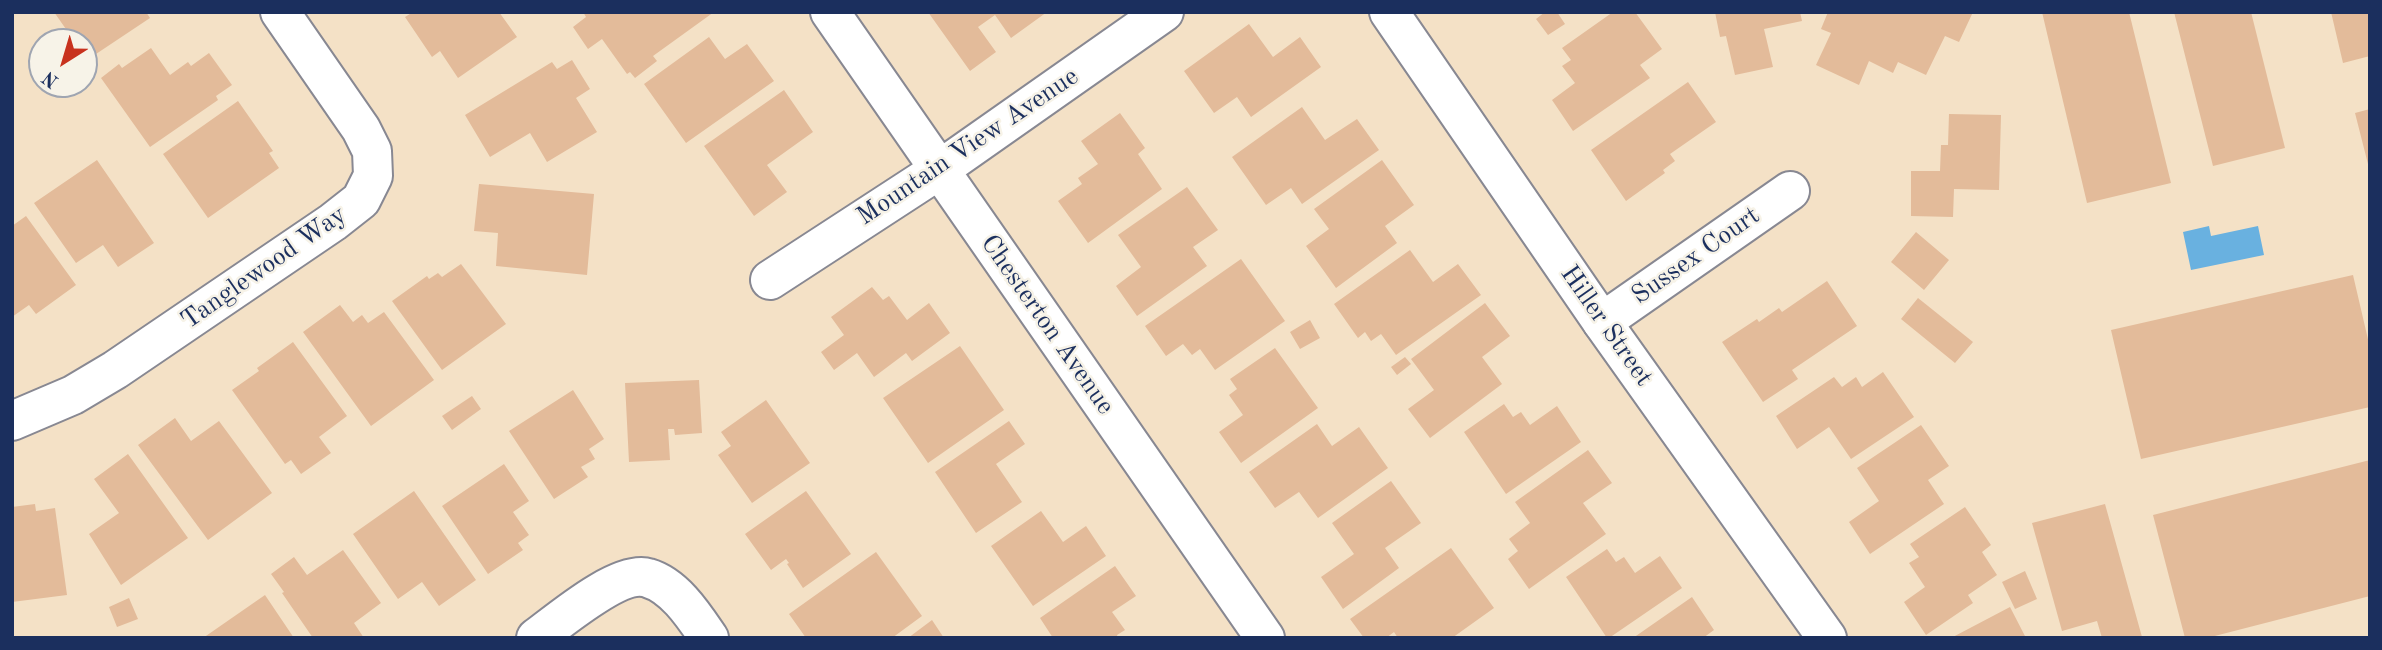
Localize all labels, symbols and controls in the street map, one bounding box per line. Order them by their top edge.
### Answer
north arrow [28,28,98,98]
street label: Mountain View Avenue [851,61,1085,233]
text: N [40,67,63,91]
street label: Tanglewood Way [175,199,353,337]
street label: Sussex Court [1626,200,1766,312]
street label: Chesterton Avenue [973,229,1121,421]
street label: Hiller Street [1553,260,1659,392]

